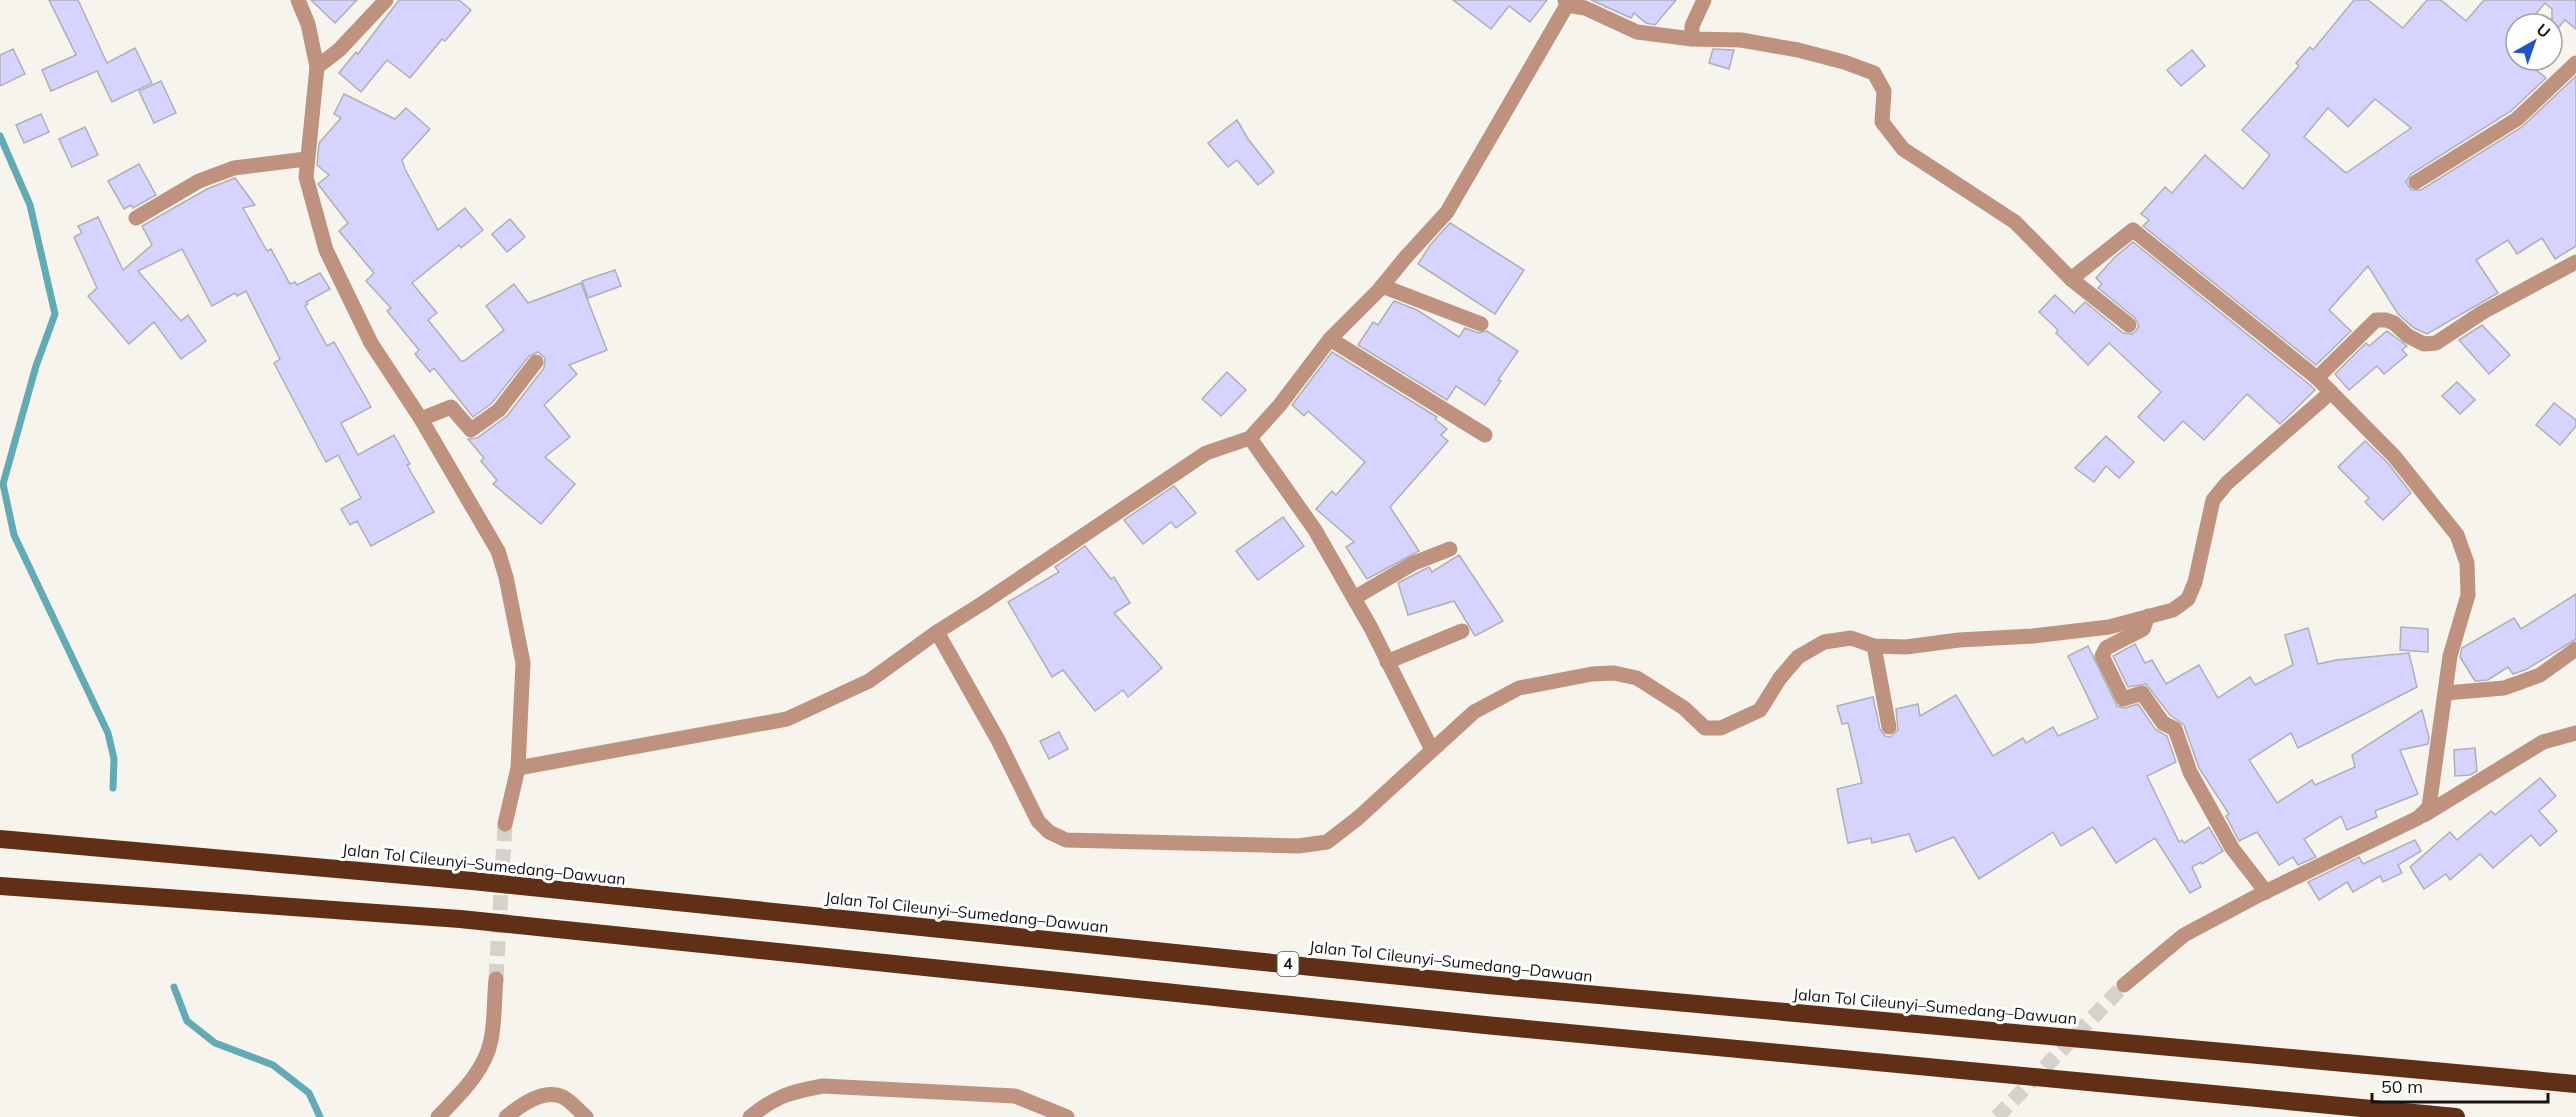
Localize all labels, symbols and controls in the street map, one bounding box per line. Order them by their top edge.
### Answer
north arrow [2504,12,2564,72]
text: U [2533,19,2555,42]
street label: Jalan Tol Cileunyi–Sumedang–Dawuan [341,839,627,889]
street label: Jalan Tol Cileunyi–Sumedang–Dawuan [824,887,1110,937]
street label: Jalan Tol Cileunyi–Sumedang–Dawuan [1308,936,1594,986]
road number: 4 [1278,952,1298,976]
street label: Jalan Tol Cileunyi–Sumedang–Dawuan [1792,984,2078,1028]
scale bar [2372,1066,2548,1104]
text: 50 m [2381,1075,2423,1098]

